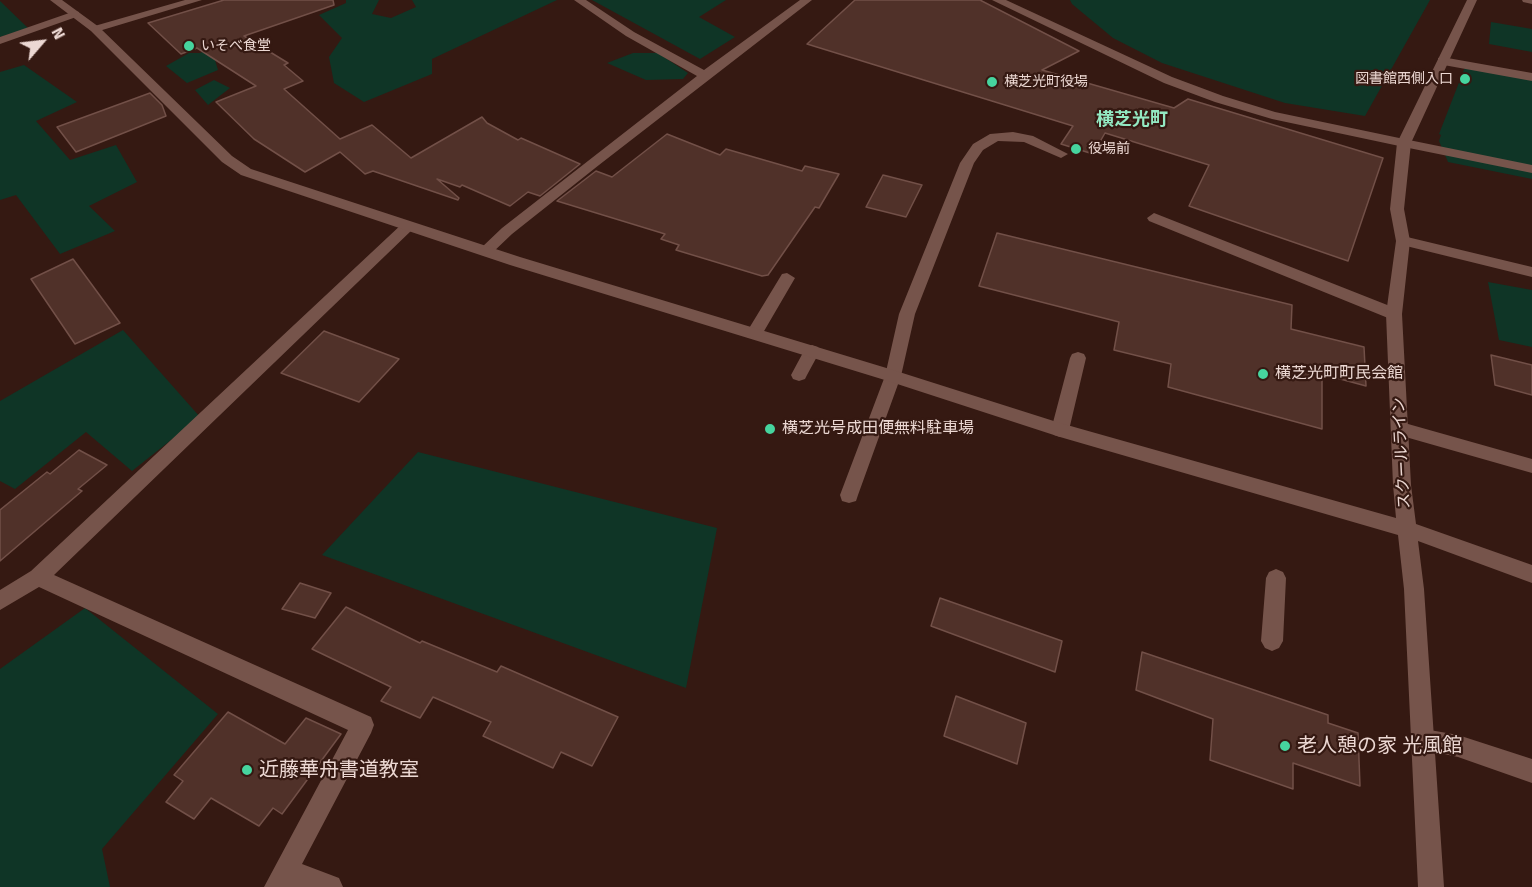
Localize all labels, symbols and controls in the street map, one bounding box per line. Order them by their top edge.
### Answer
north arrow [12,12,72,72]
text: N [47,24,69,42]
place label: いそべ食堂 [201,38,271,54]
marker: いそべ食堂 [182,39,196,53]
place label: 図書館西側入口 [1355,71,1453,87]
marker: 図書館西側入口 [1458,72,1472,86]
place label: 横芝光町役場 [1004,74,1088,90]
marker: 横芝光町役場 [985,75,999,89]
district label: 横芝光町 [1096,109,1168,131]
place label: 役場前 [1088,141,1130,157]
marker: 役場前 [1069,142,1083,156]
place label: 横芝光町町民会館 [1275,364,1403,384]
marker: 横芝光町町民会館 [1256,367,1270,381]
street label: スクールライン [1389,397,1415,509]
place label: 横芝光号成田便無料駐車場 [782,419,974,439]
marker: 横芝光号成田便無料駐車場 [763,422,777,436]
place label: 老人憩の家 光風館 [1297,734,1462,758]
marker: 老人憩の家 光風館 [1278,739,1292,753]
place label: 近藤華舟書道教室 [259,758,419,782]
marker: 近藤華舟書道教室 [240,763,254,777]

